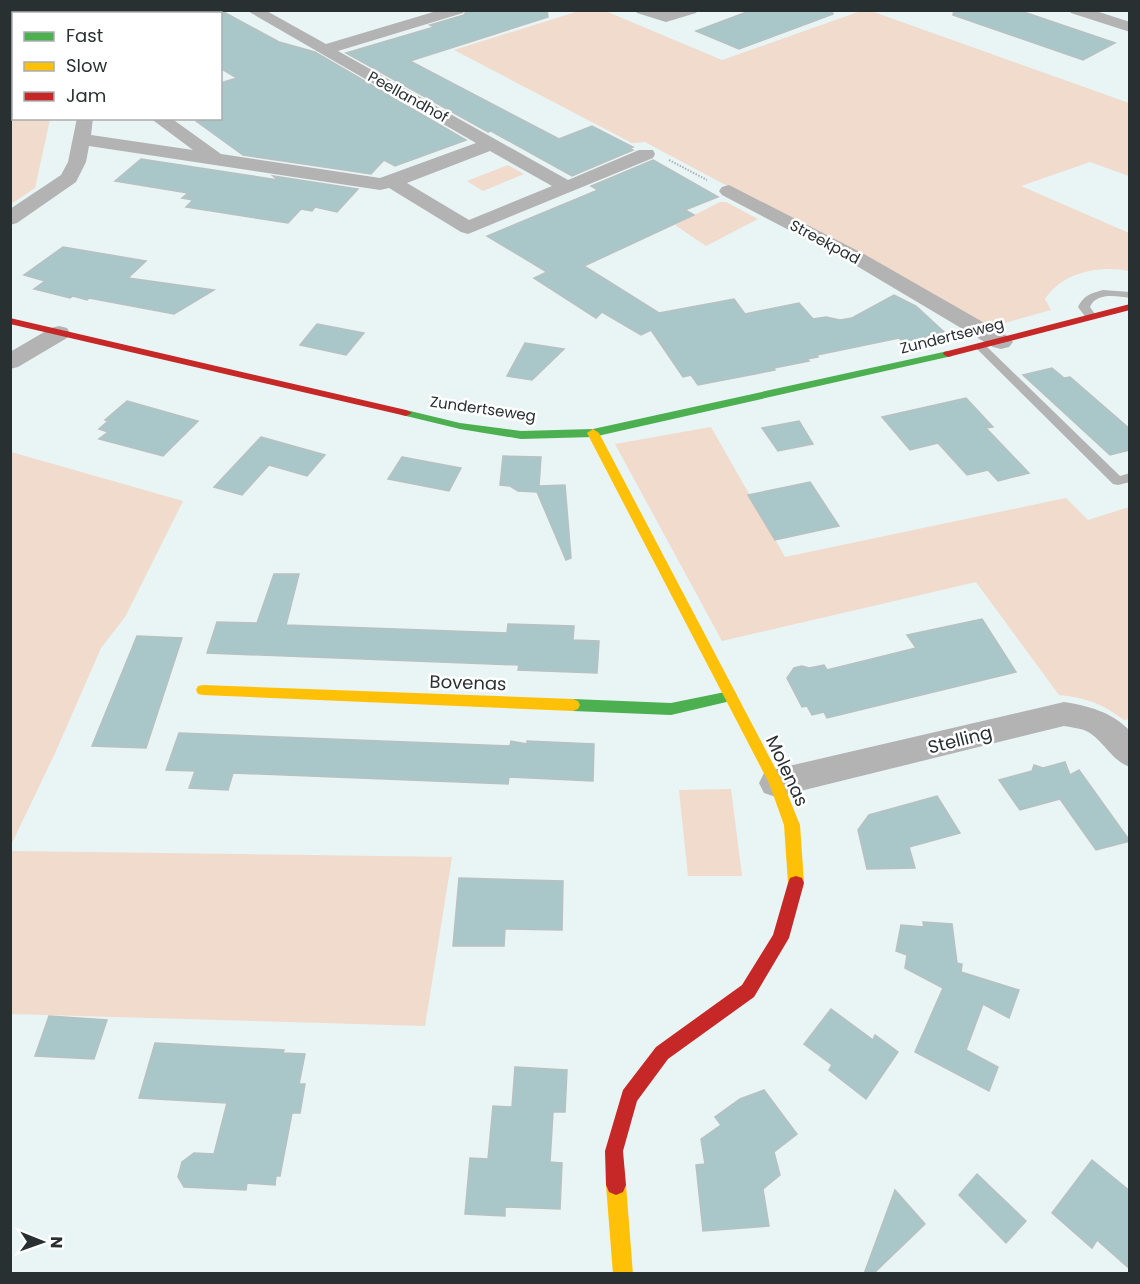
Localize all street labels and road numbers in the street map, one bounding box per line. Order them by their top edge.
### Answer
street label: Peellandhof [364,66,452,127]
street label: Streekpad [786,214,864,269]
street label: Zundertseweg [898,312,1006,359]
street label: Zundertseweg [429,391,537,426]
street label: Bovenas [429,669,507,696]
street label: Stelling [925,719,995,760]
street label: Molenas [760,731,815,810]

